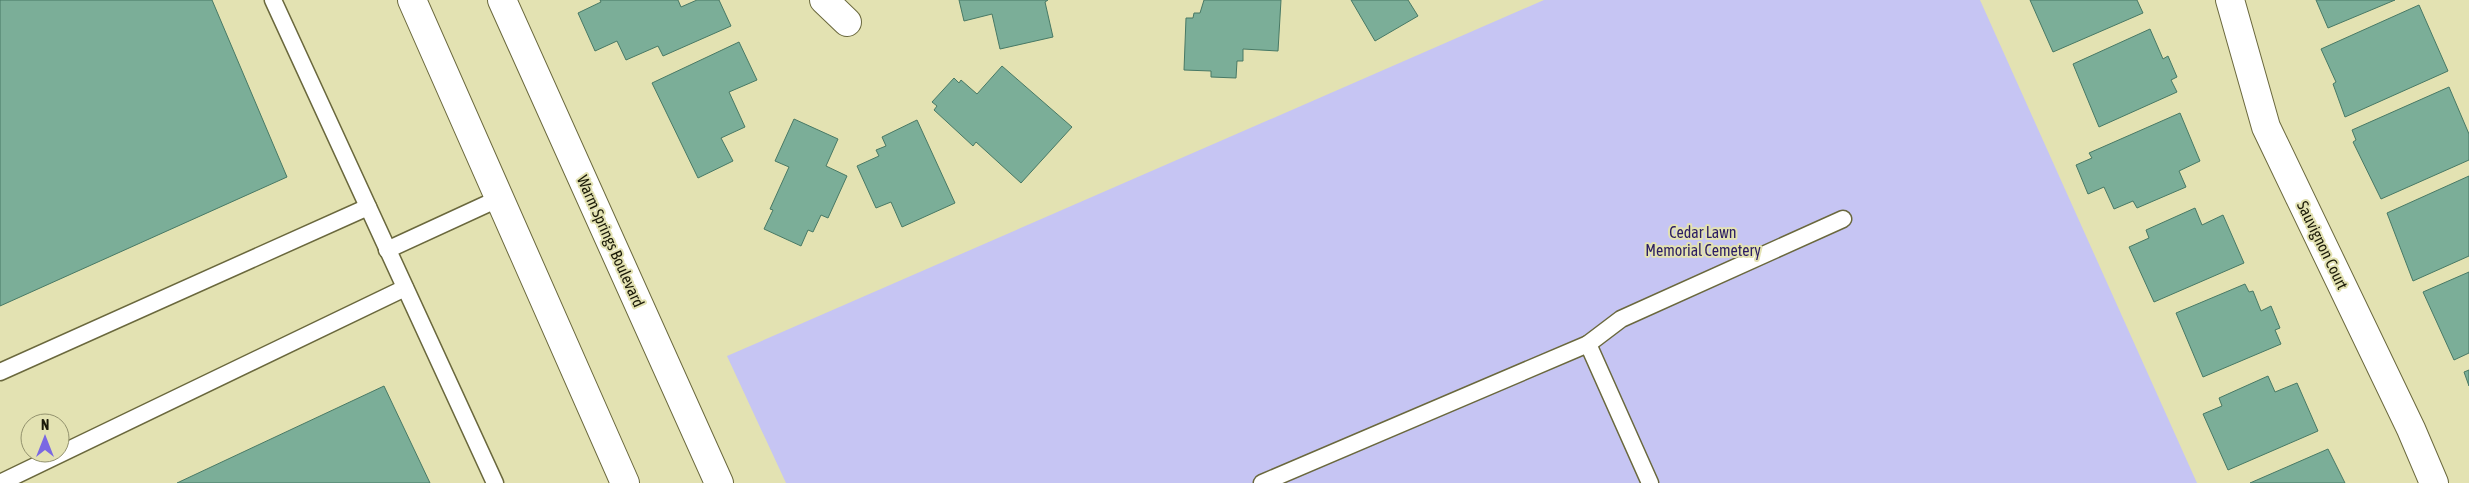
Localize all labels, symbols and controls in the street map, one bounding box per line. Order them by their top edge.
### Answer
street label: Warm Springs Boulevard [573,172,648,310]
street label: Sauvignon Court [2293,198,2352,293]
park label: Cedar Lawn Memorial Cemetery [1645,223,1761,260]
north arrow [20,413,70,463]
text: N [41,417,49,433]

